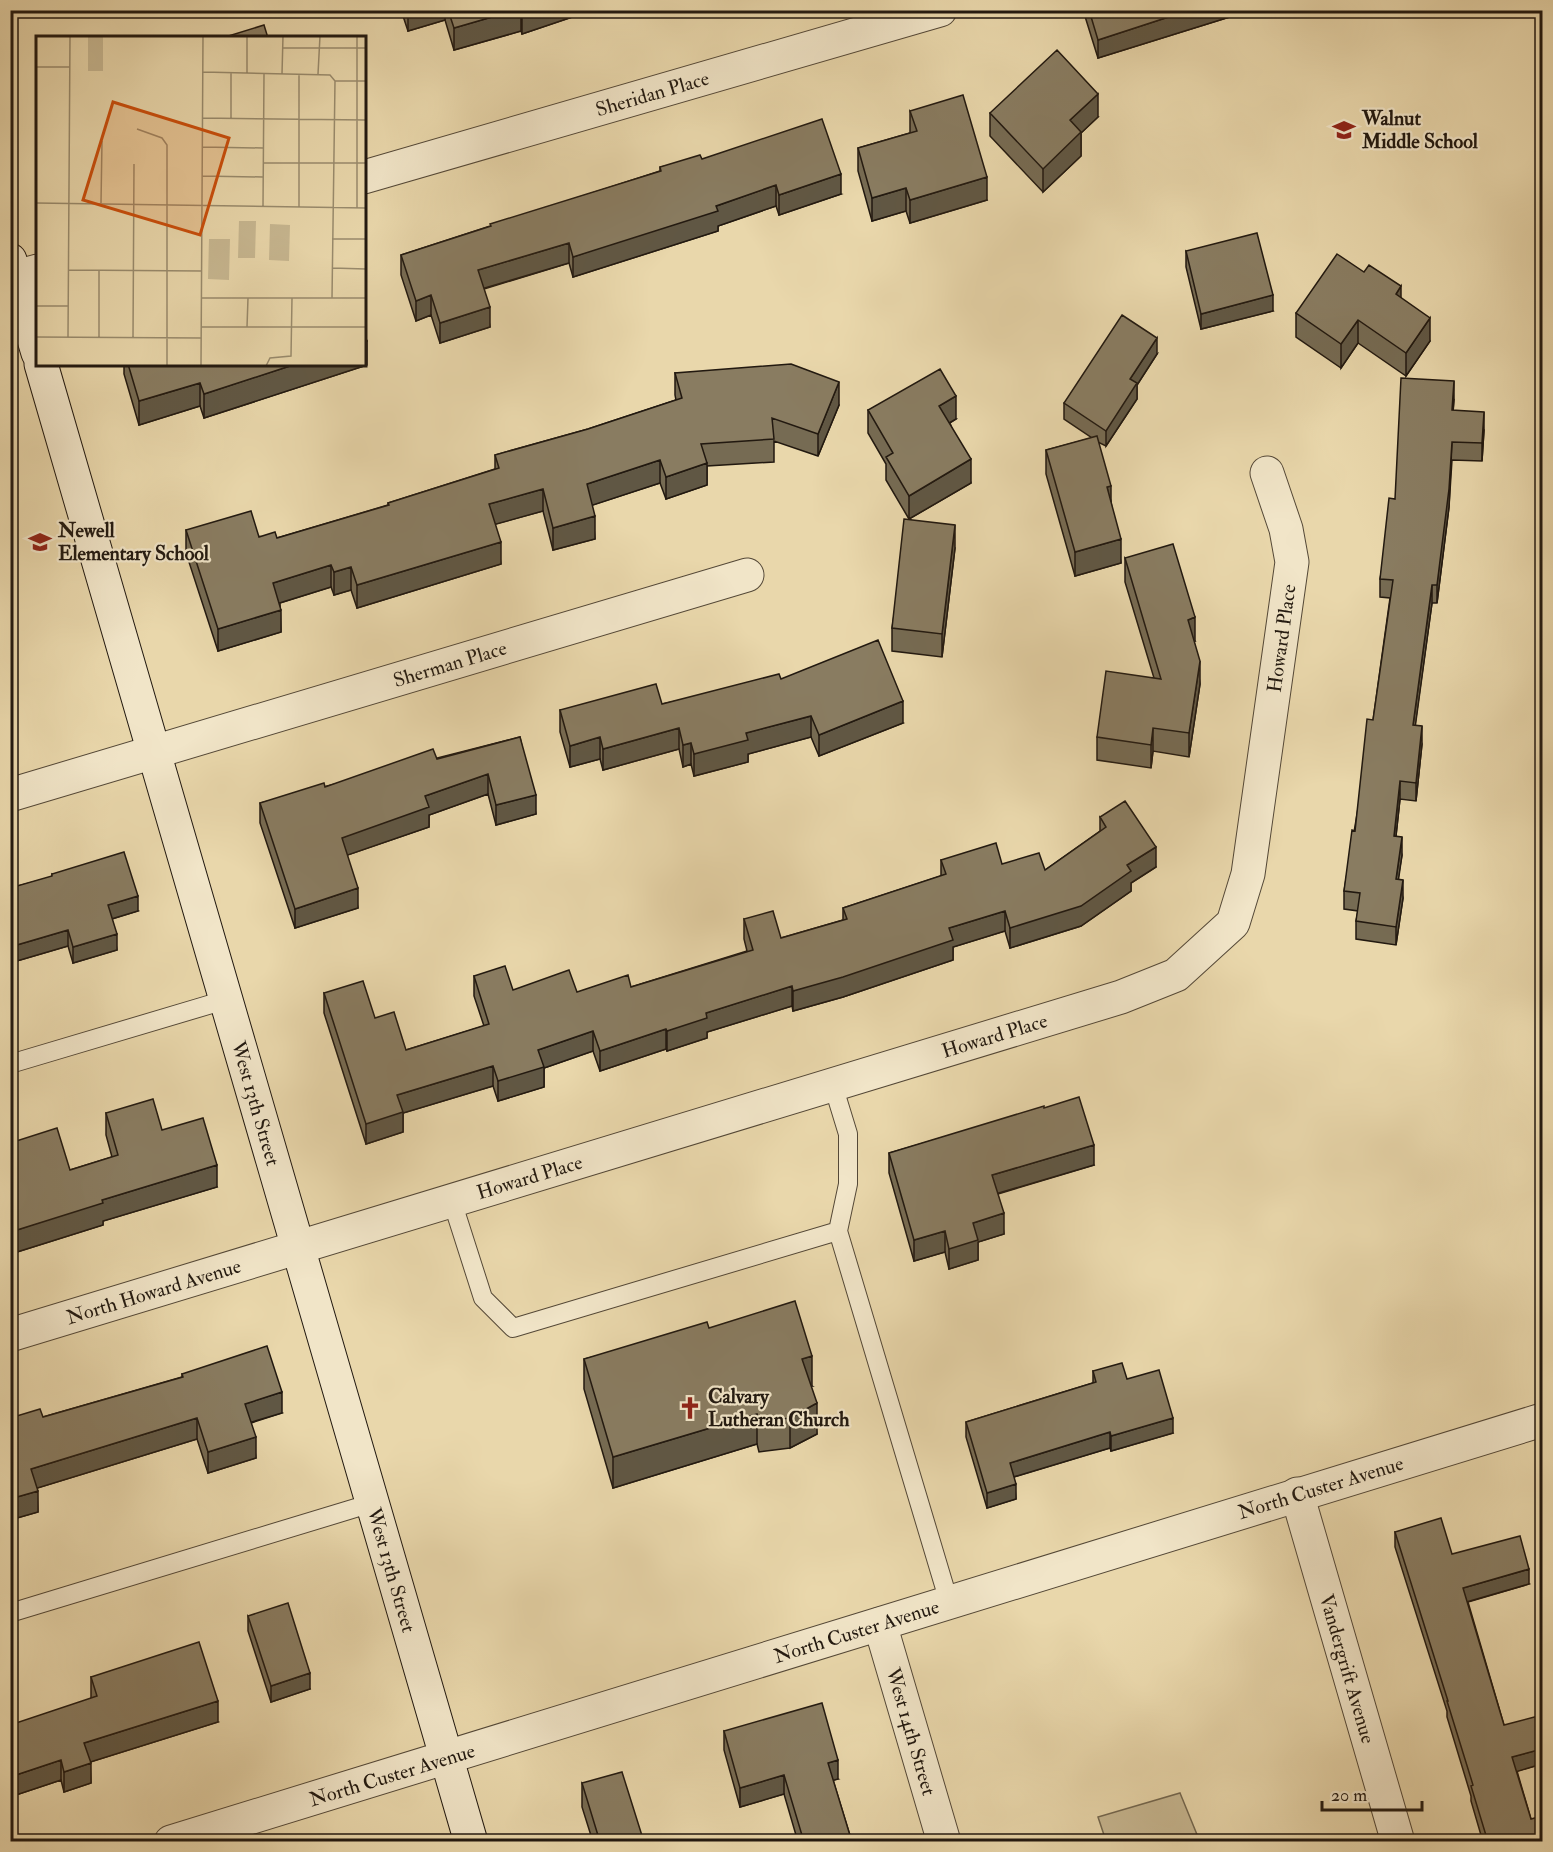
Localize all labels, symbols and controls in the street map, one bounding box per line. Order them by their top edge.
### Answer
inset map [36,36,366,366]
street label: Sheridan Place [593,66,712,122]
place label: Walnut Middle School [1361,106,1479,154]
school or university icon: Walnut Middle School [1331,117,1357,143]
place label: Newell Elementary School [57,518,210,567]
school or university icon: Newell Elementary School [27,529,53,555]
street label: Howard Place [1262,583,1302,694]
street label: Sherman Place [390,635,510,693]
street label: Howard Place [939,1008,1050,1064]
street label: West 13th Street [225,1037,286,1169]
street label: Howard Place [474,1150,585,1205]
street label: North Howard Avenue [63,1253,244,1330]
place label: Calvary Lutheran Church [708,1384,850,1432]
church icon: Calvary Lutheran Church [677,1395,703,1421]
street label: North Custer Avenue [1235,1451,1406,1525]
street label: West 13th Street [361,1504,422,1636]
street label: Vandergrift Avenue [1314,1591,1381,1747]
street label: North Custer Avenue [771,1594,942,1669]
street label: West 14th Street [880,1664,942,1799]
street label: North Custer Avenue [306,1738,478,1812]
scale bar [1322,1774,1422,1812]
text: 20 m [1331,1784,1367,1807]

